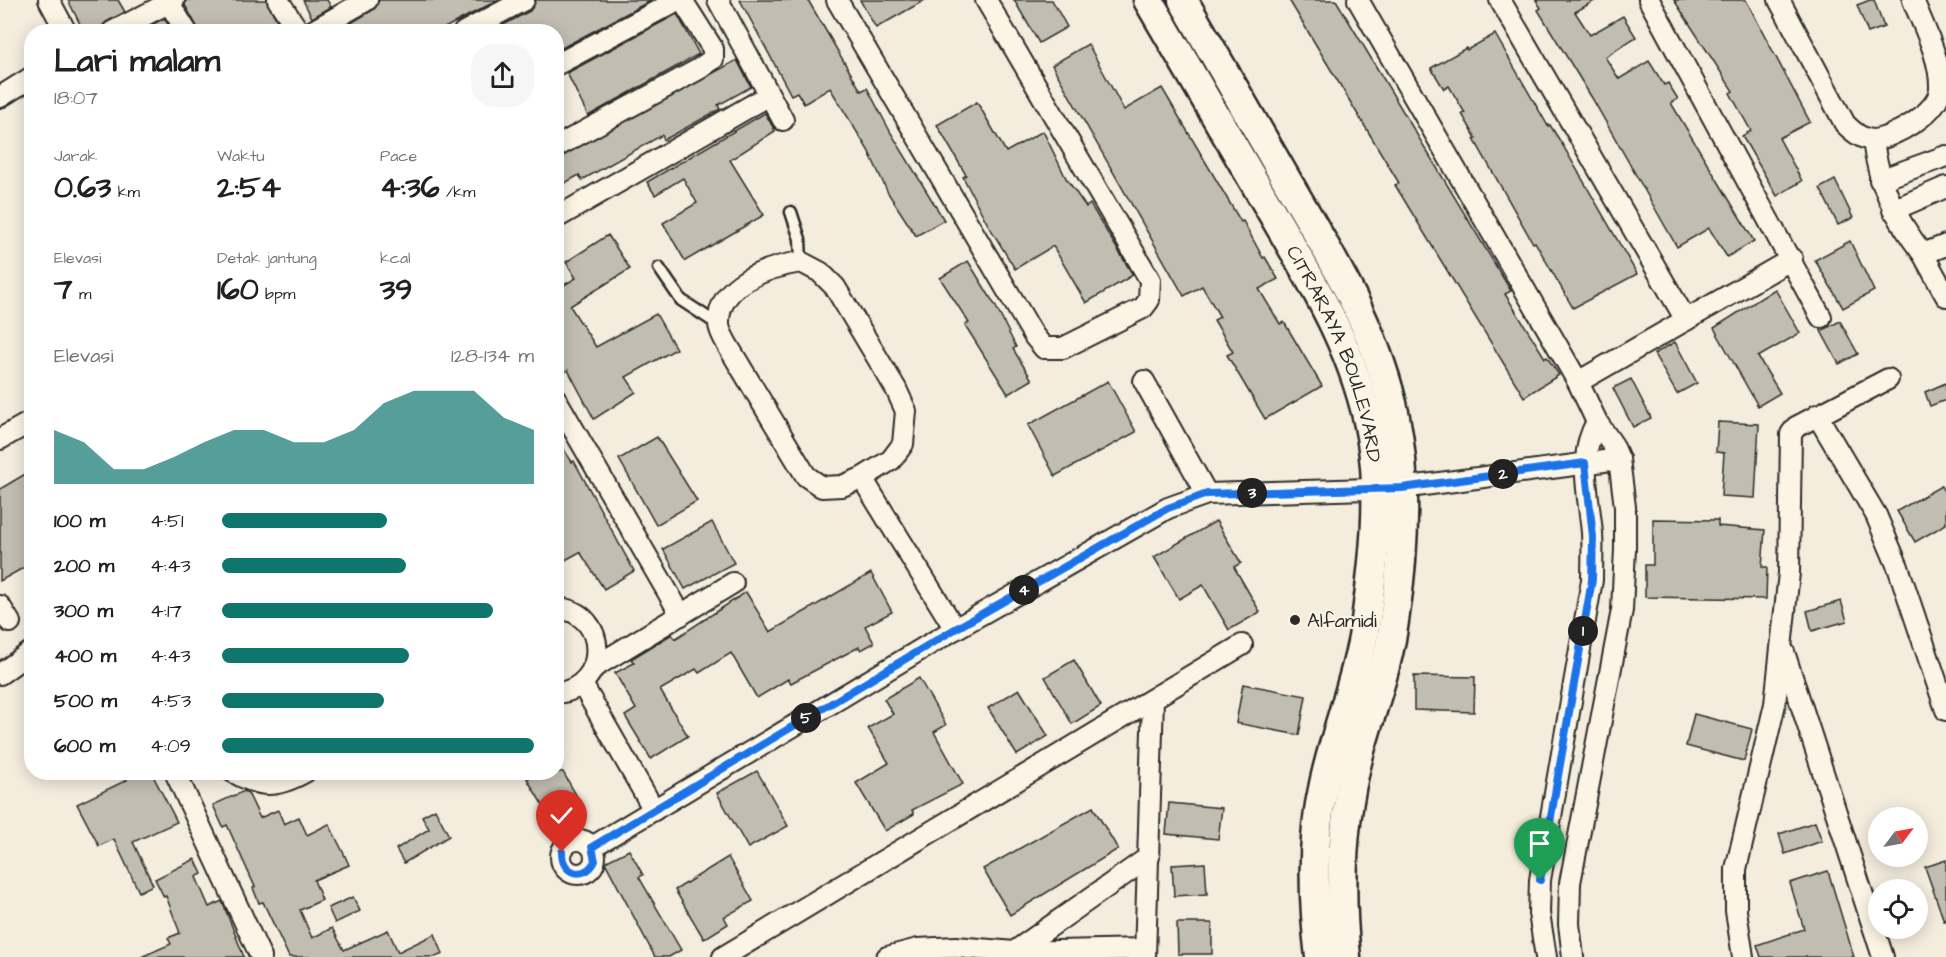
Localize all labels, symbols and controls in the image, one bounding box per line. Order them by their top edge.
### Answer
text: Lari malam [54,38,220,84]
button: share [471,44,534,107]
text: 18:07 [54,84,98,112]
text: Jarak [54,145,97,167]
text: Waktu [217,145,265,167]
text: Pace [380,145,417,167]
text: 0.63 [54,167,111,209]
text: 2:54 [217,167,281,209]
text: 4:36 [380,167,440,209]
text: km [111,181,140,203]
text: /km [440,181,475,203]
street label: CITRARAYA BOULEVARD [1279,240,1388,464]
text: Elevasi [54,247,102,269]
text: Detak jantung [217,247,317,269]
text: kcal [380,247,411,269]
text: 7 [54,269,72,311]
text: 160 [217,269,259,311]
text: 39 [380,269,412,311]
text: m [72,283,91,305]
text: bpm [259,283,295,305]
text: Elevasi [54,342,113,370]
text: 128–134 m [451,342,534,370]
pin: 2 [1488,459,1518,489]
text: 2 [1498,463,1508,485]
pin: 3 [1237,478,1267,508]
text: 3 [1248,482,1256,504]
text: 100 m [54,507,105,535]
text: 4:51 [150,507,184,535]
text: 200 m [54,552,114,580]
text: 4:43 [150,552,191,580]
pin: 4 [1009,575,1039,605]
text: 4 [1019,579,1029,601]
text: 300 m [54,597,113,625]
text: 4:17 [150,597,182,625]
place label: Alfamidi [1307,607,1377,635]
marker: Alfamidi [1288,613,1302,627]
pin: 1 [1568,616,1598,646]
text: 1 [1582,620,1584,642]
text: 400 m [54,642,116,670]
text: 4:43 [150,642,191,670]
text: 500 m [54,687,117,715]
text: 4:53 [150,687,191,715]
pin: 5 [791,703,821,733]
text: 5 [800,707,812,729]
text: 600 m [54,732,115,760]
text: 4:09 [150,732,191,760]
pin [536,790,587,852]
icon: check [545,799,578,832]
north arrow [1868,807,1928,867]
map controls [1868,807,1928,939]
pin [1514,818,1565,880]
icon: arrive [1523,827,1556,860]
button: locate [1868,879,1928,939]

